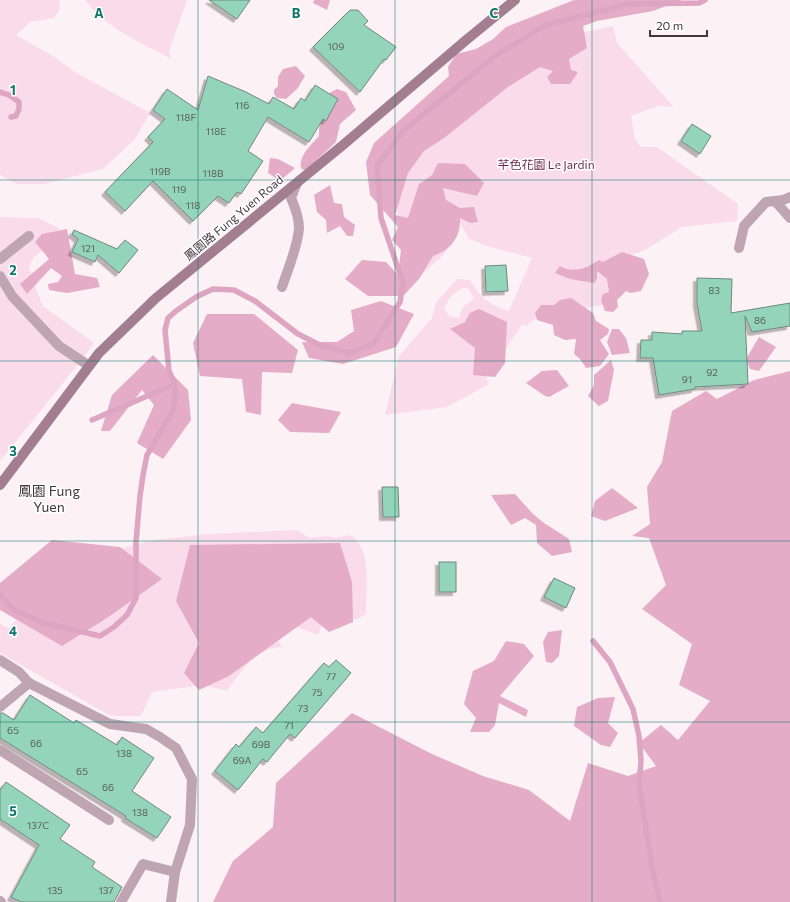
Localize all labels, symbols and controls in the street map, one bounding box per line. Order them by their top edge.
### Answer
text: A [94,5,104,21]
text: B [292,5,301,21]
text: C [490,5,499,21]
scale bar [650,12,707,38]
text: 20 m [656,18,683,32]
house number: 109 [328,40,344,52]
text: 1 [10,82,16,98]
house number: 116 [235,99,249,111]
house number: 118F [176,111,196,123]
house number: 118E [206,125,226,137]
park label: 芊色花園 Le Jardin [497,157,595,172]
house number: 119B [149,165,171,177]
house number: 118B [202,167,224,179]
street label: 鳳園路 Fung Yuen Road [181,172,286,263]
house number: 119 [172,183,186,195]
house number: 118 [186,199,200,211]
house number: 121 [81,242,95,254]
text: 2 [9,262,17,278]
house number: 83 [708,284,720,296]
house number: 86 [754,314,766,326]
house number: 92 [706,366,718,378]
house number: 91 [682,373,692,385]
text: 3 [9,443,17,459]
district label: 鳳園 Fung Yuen [18,482,80,515]
text: 4 [9,623,17,639]
house number: 77 [326,670,336,682]
house number: 75 [312,686,323,698]
house number: 73 [298,702,309,714]
house number: 71 [284,719,294,731]
house number: 65 [7,724,19,736]
house number: 66 [30,737,42,749]
house number: 69B [252,738,271,750]
house number: 138 [116,747,132,759]
house number: 69A [233,754,251,766]
house number: 65 [76,765,88,777]
house number: 66 [102,781,114,793]
text: 5 [9,803,17,819]
house number: 138 [132,806,148,818]
house number: 137C [27,819,49,831]
house number: 135 [47,884,63,896]
house number: 137 [98,884,114,896]

